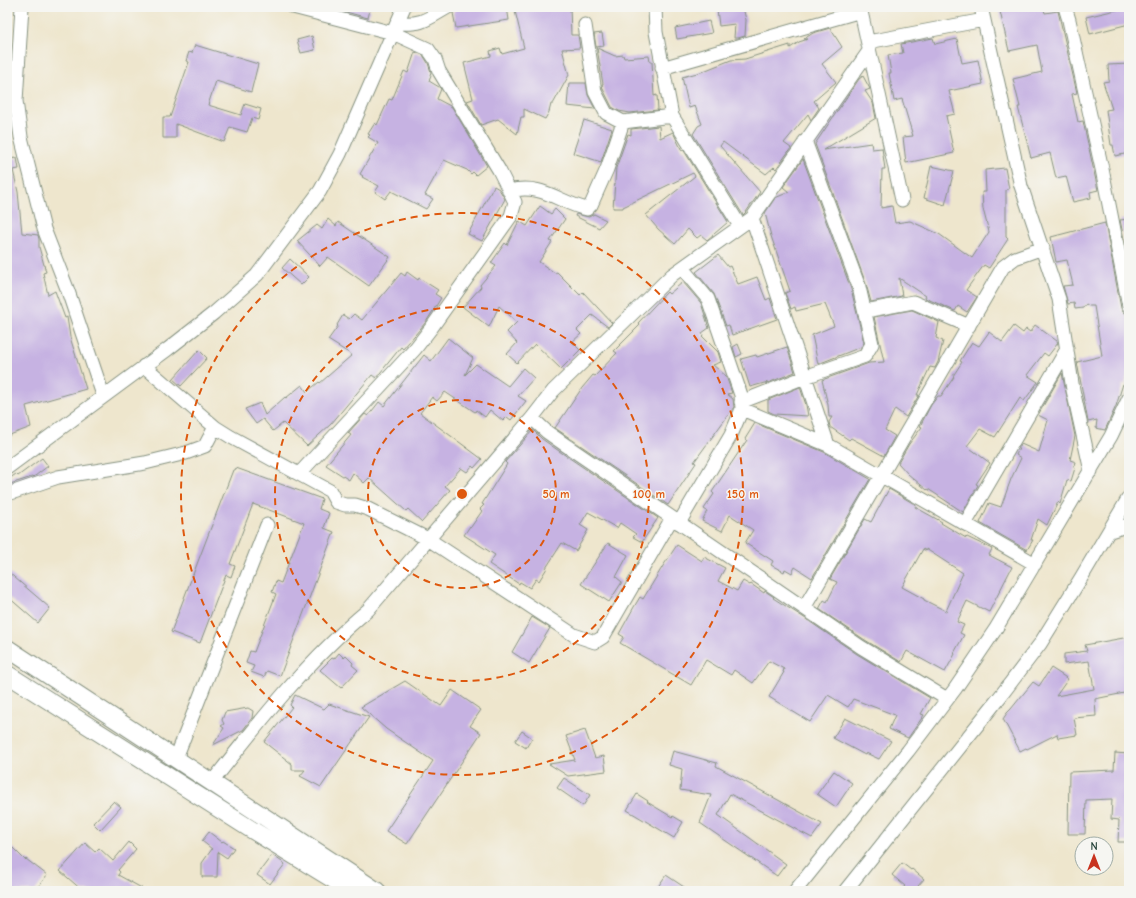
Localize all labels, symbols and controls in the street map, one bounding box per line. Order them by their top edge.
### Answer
centre of rings [455,487,469,501]
text: 50 m [542,487,570,501]
text: 100 m [633,487,665,501]
text: 150 m [727,487,759,501]
north arrow [1074,836,1114,876]
text: N [1090,840,1098,853]

